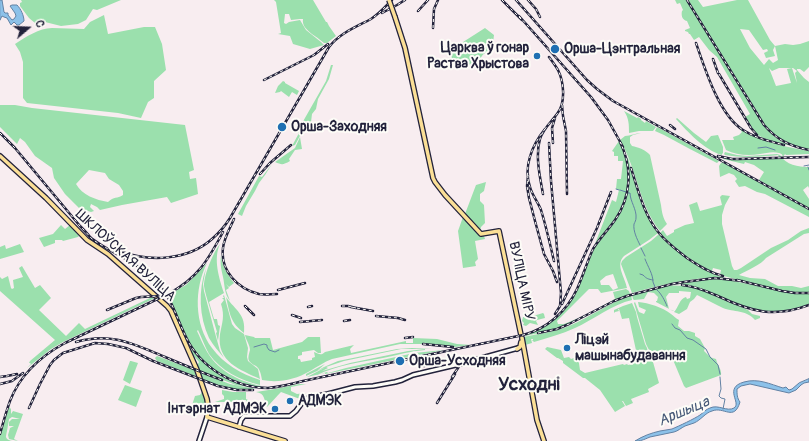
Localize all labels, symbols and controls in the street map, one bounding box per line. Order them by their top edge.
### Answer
north arrow [8,8,48,48]
text: С [33,19,47,29]
place label: Царква ў гонар Раства Хрыстова [427,40,529,72]
place label: Орша-Цэнтральная [564,41,680,57]
marker: Орша-Цэнтральная [549,43,561,55]
marker: Царква ў гонар Раства Хрыстова [532,51,542,61]
place label: Орша-Заходняя [291,119,387,135]
marker: Орша-Заходняя [276,121,288,133]
street label: ШКЛОЎСКАЯ ВУЛІЦА [71,207,179,305]
street label: ВУЛІЦА МІРУ [504,240,538,322]
place label: Ліцэй машынабудавання [575,332,686,364]
marker: Ліцэй машынабудавання [562,343,572,353]
place label: Орша-Усходняя [409,353,505,369]
marker: Орша-Усходняя [394,355,406,367]
district label: Усходні [498,374,560,396]
place label: АДМЭК [298,393,342,409]
water label: Аршыца [656,393,712,431]
marker: АДМЭК [285,396,295,406]
place label: Інтэрнат АДМЭК [167,401,267,417]
marker: Інтэрнат АДМЭК [270,404,280,414]

